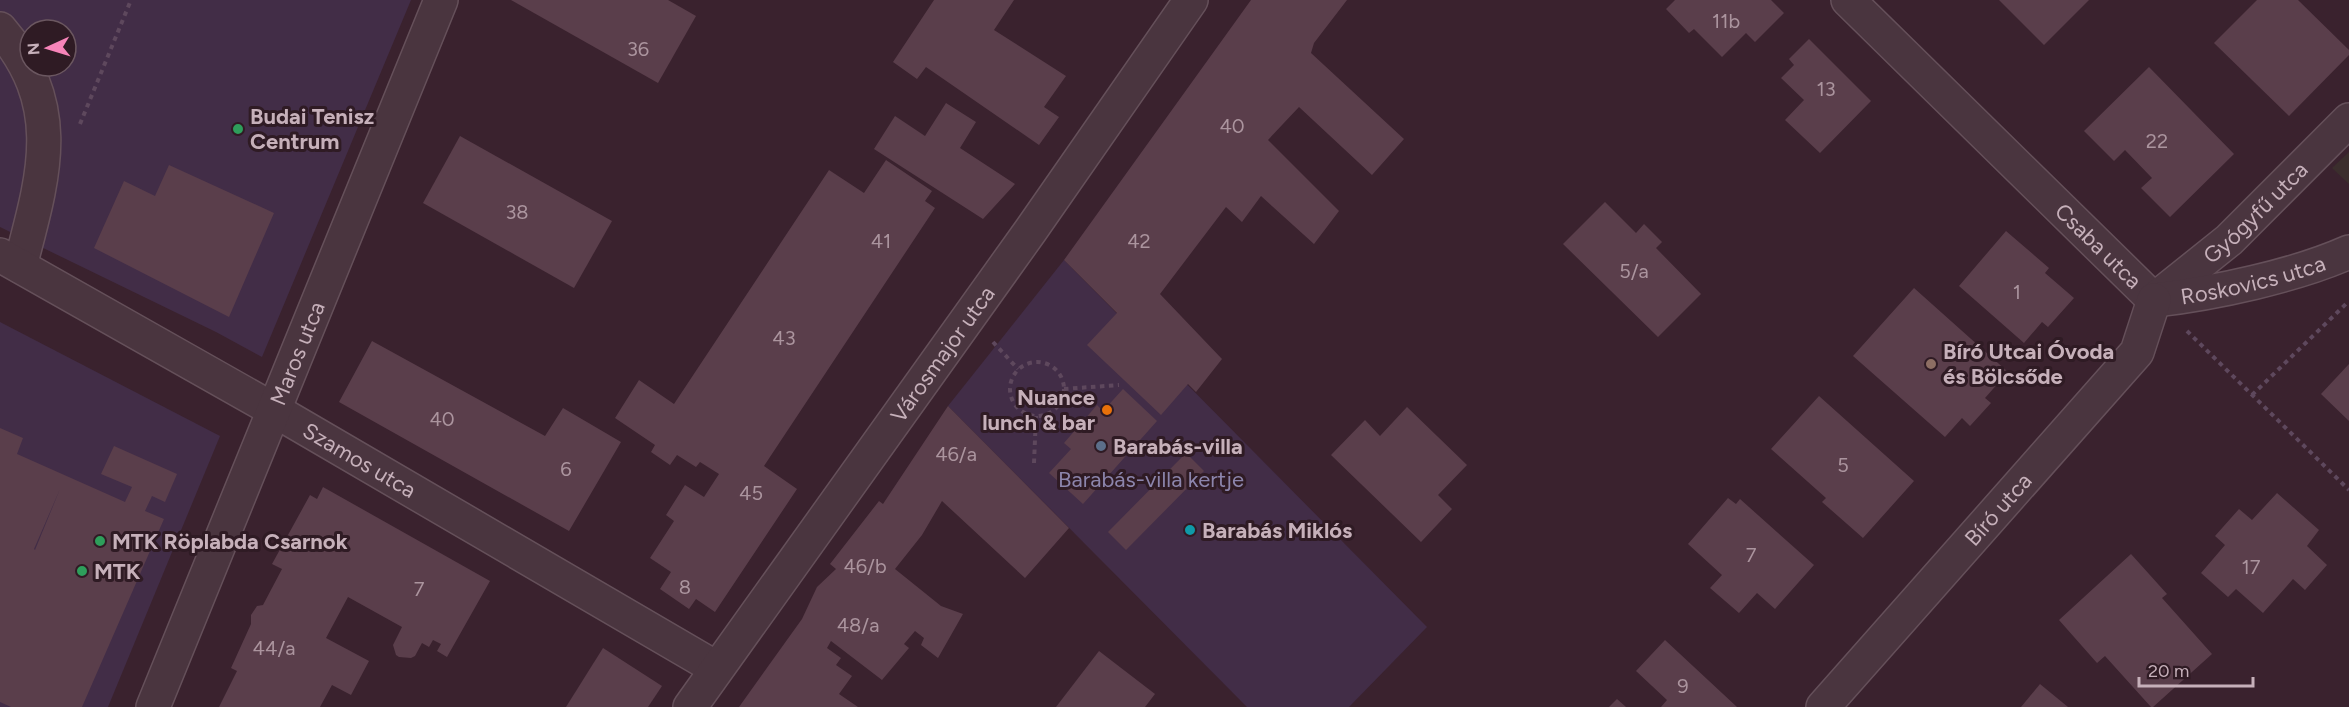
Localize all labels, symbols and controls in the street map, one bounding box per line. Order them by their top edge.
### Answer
house number: 11b [1712,9,1740,33]
north arrow [18,18,78,78]
house number: 36 [627,37,649,61]
text: N [24,42,43,56]
house number: 13 [1816,77,1836,101]
place label: Budai Tenisz Centrum [250,103,374,155]
house number: 40 [1219,114,1245,138]
marker: Budai Tenisz Centrum [231,122,245,136]
house number: 22 [2146,129,2168,153]
street label: Gyógyfű utca [2198,156,2313,269]
street label: Csaba utca [2050,197,2148,294]
house number: 38 [505,200,529,224]
house number: 41 [871,229,891,253]
house number: 42 [1127,229,1151,253]
street label: Roskovics utca [2179,249,2329,310]
house number: 5/a [1619,259,1649,283]
street label: Városmajor utca [885,280,1000,427]
house number: 1 [2013,280,2021,304]
street label: Maros utca [264,297,330,409]
house number: 43 [772,326,796,350]
place label: Bíró Utcai Óvoda és Bölcsőde [1943,338,2114,390]
marker: Bíró Utcai Óvoda és Bölcsőde [1924,357,1938,371]
place label: Nuance lunch & bar [982,384,1096,436]
marker: Nuance lunch & bar [1100,403,1114,417]
house number: 40 [429,407,455,431]
street label: Szamos utca [298,416,421,504]
place label: Barabás-villa [1113,433,1243,460]
marker: Barabás-villa [1094,439,1108,453]
house number: 46/a [935,442,977,466]
house number: 5 [1837,453,1849,477]
house number: 6 [560,457,572,481]
park label: Barabás-villa kertje [1058,466,1244,493]
street label: Bíró utca [1959,467,2037,551]
house number: 45 [739,481,763,505]
place label: Barabás Miklós [1202,517,1352,544]
marker: Barabás Miklós [1183,523,1197,537]
place label: MTK Röplabda Csarnok [112,528,348,555]
marker: MTK Röplabda Csarnok [93,534,107,548]
house number: 7 [1746,543,1757,567]
house number: 46/b [843,554,887,578]
house number: 17 [2242,555,2261,579]
place label: MTK [94,558,141,585]
marker: MTK [75,564,89,578]
house number: 8 [679,575,691,599]
house number: 7 [414,577,425,601]
house number: 48/a [837,613,879,637]
house number: 44/a [253,636,295,660]
scale bar [2139,650,2253,688]
text: 20 m [2148,660,2189,682]
house number: 9 [1677,674,1689,698]

